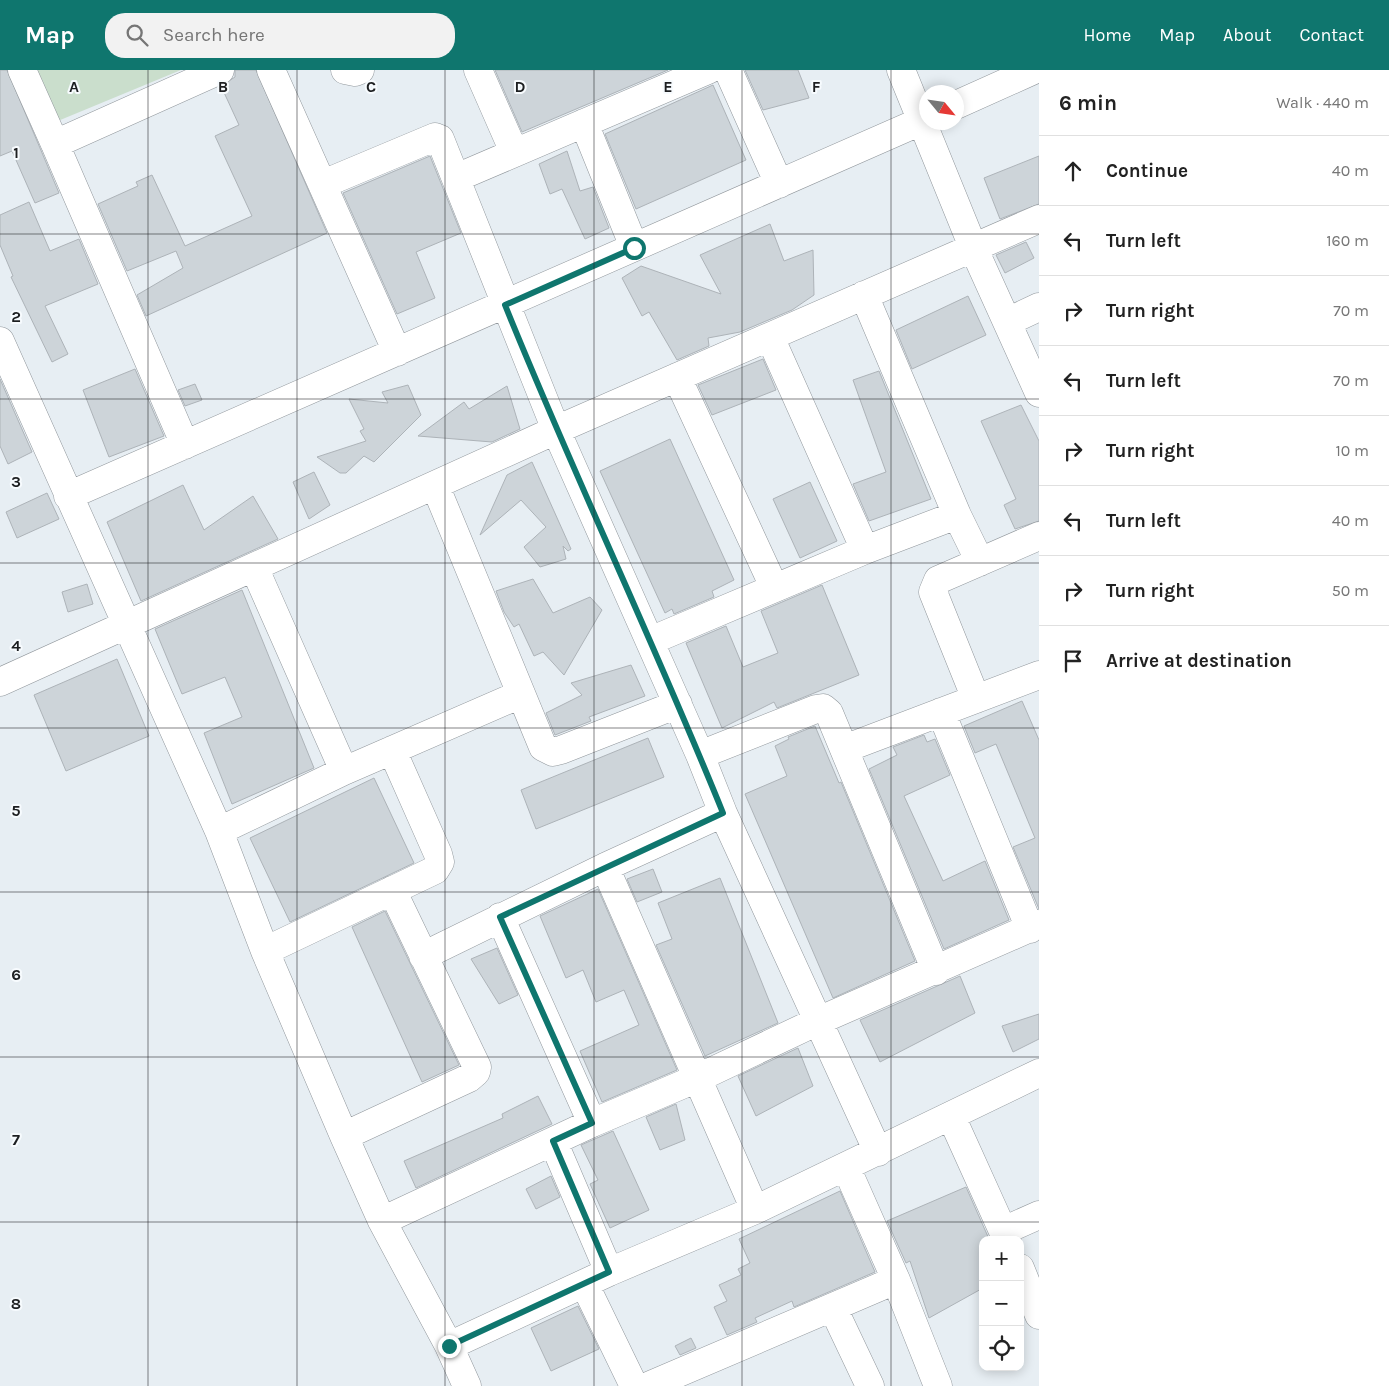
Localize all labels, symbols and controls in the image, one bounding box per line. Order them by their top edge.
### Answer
search box [105,13,455,58]
text: Map [25,21,75,49]
icon: search [123,21,151,49]
text: Search here [163,24,265,46]
text: Home [1083,24,1131,46]
text: Map [1159,24,1195,46]
text: About [1223,24,1272,46]
text: Contact [1300,24,1364,46]
text: A [69,77,79,96]
text: B [218,77,228,96]
text: C [366,77,376,96]
text: D [515,77,526,96]
text: E [663,77,673,96]
text: F [812,77,821,96]
north arrow [919,85,964,130]
text: 6 min [1059,91,1117,115]
text: Walk · 440 m [1276,93,1369,112]
text: 1 [13,143,19,162]
icon: ahead [1059,157,1087,185]
text: Continue [1106,160,1188,182]
text: 40 m [1332,161,1369,180]
icon: left [1059,227,1087,255]
text: Turn left [1106,230,1181,252]
text: 160 m [1326,231,1369,250]
route start [623,237,646,260]
icon: right [1059,297,1087,325]
text: Turn right [1106,300,1195,322]
text: 70 m [1333,301,1369,320]
text: 2 [11,307,21,326]
icon: left [1059,367,1087,395]
text: Turn left [1106,370,1181,392]
text: 70 m [1333,371,1369,390]
icon: right [1059,437,1087,465]
text: Turn right [1106,440,1195,462]
text: 10 m [1335,441,1369,460]
text: 3 [11,472,21,491]
icon: left [1059,507,1087,535]
text: Turn left [1106,510,1181,532]
text: 40 m [1332,511,1369,530]
icon: right [1059,577,1087,605]
text: Turn right [1106,580,1195,602]
text: 50 m [1332,581,1369,600]
text: 4 [11,636,21,655]
icon: arrive [1059,647,1087,675]
text: Arrive at destination [1106,650,1292,672]
text: 5 [11,801,21,820]
text: 6 [11,965,21,984]
text: 7 [12,1130,20,1149]
map controls [979,1236,1024,1371]
button: + [979,1236,1024,1281]
button: − [979,1281,1024,1326]
text: 8 [11,1294,21,1313]
button: locate [979,1326,1024,1371]
route end [438,1335,461,1358]

